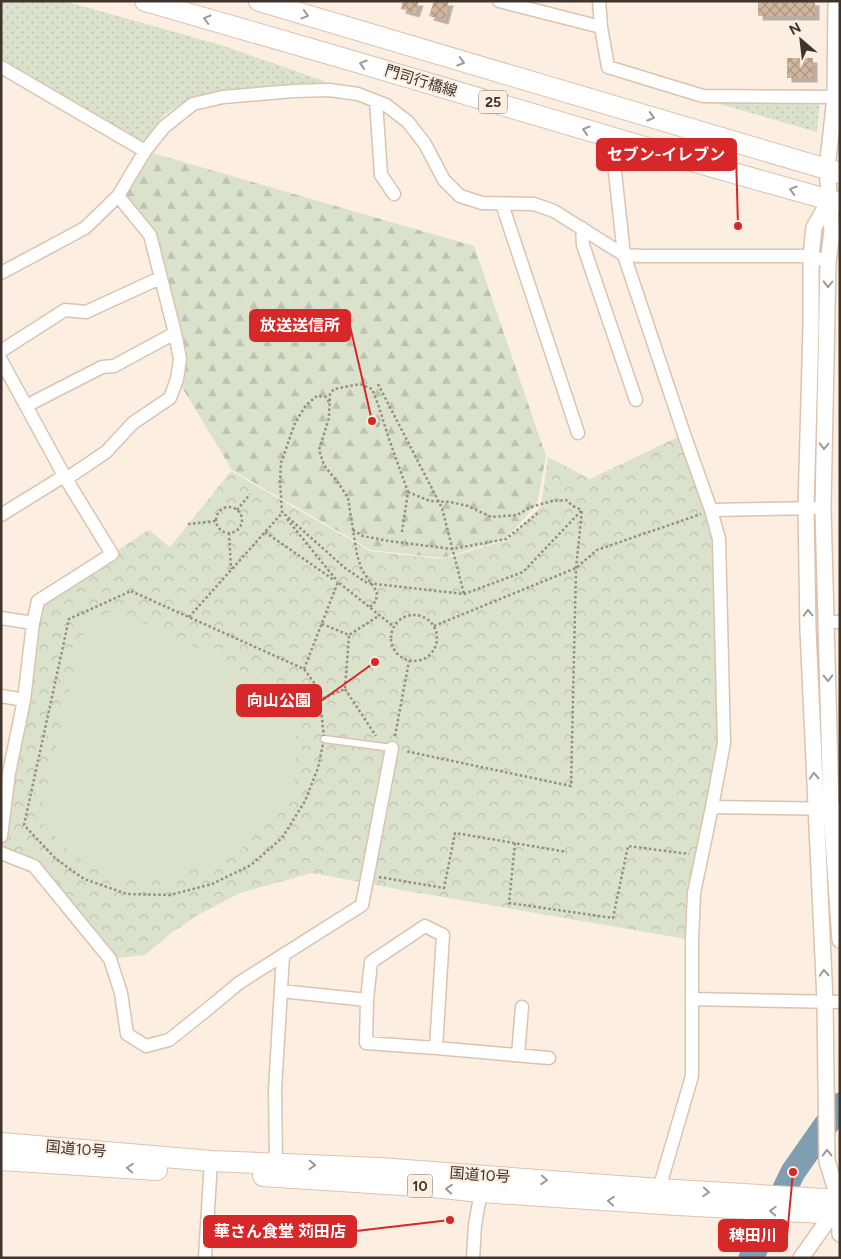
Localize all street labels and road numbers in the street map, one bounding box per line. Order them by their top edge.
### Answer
street label: 門司行橋線 [382,61,460,101]
road number: 25 [479,90,507,114]
street label: 国道10号 [45,1137,107,1161]
street label: 国道10号 [449,1164,511,1186]
road number: 10 [408,1174,432,1198]

